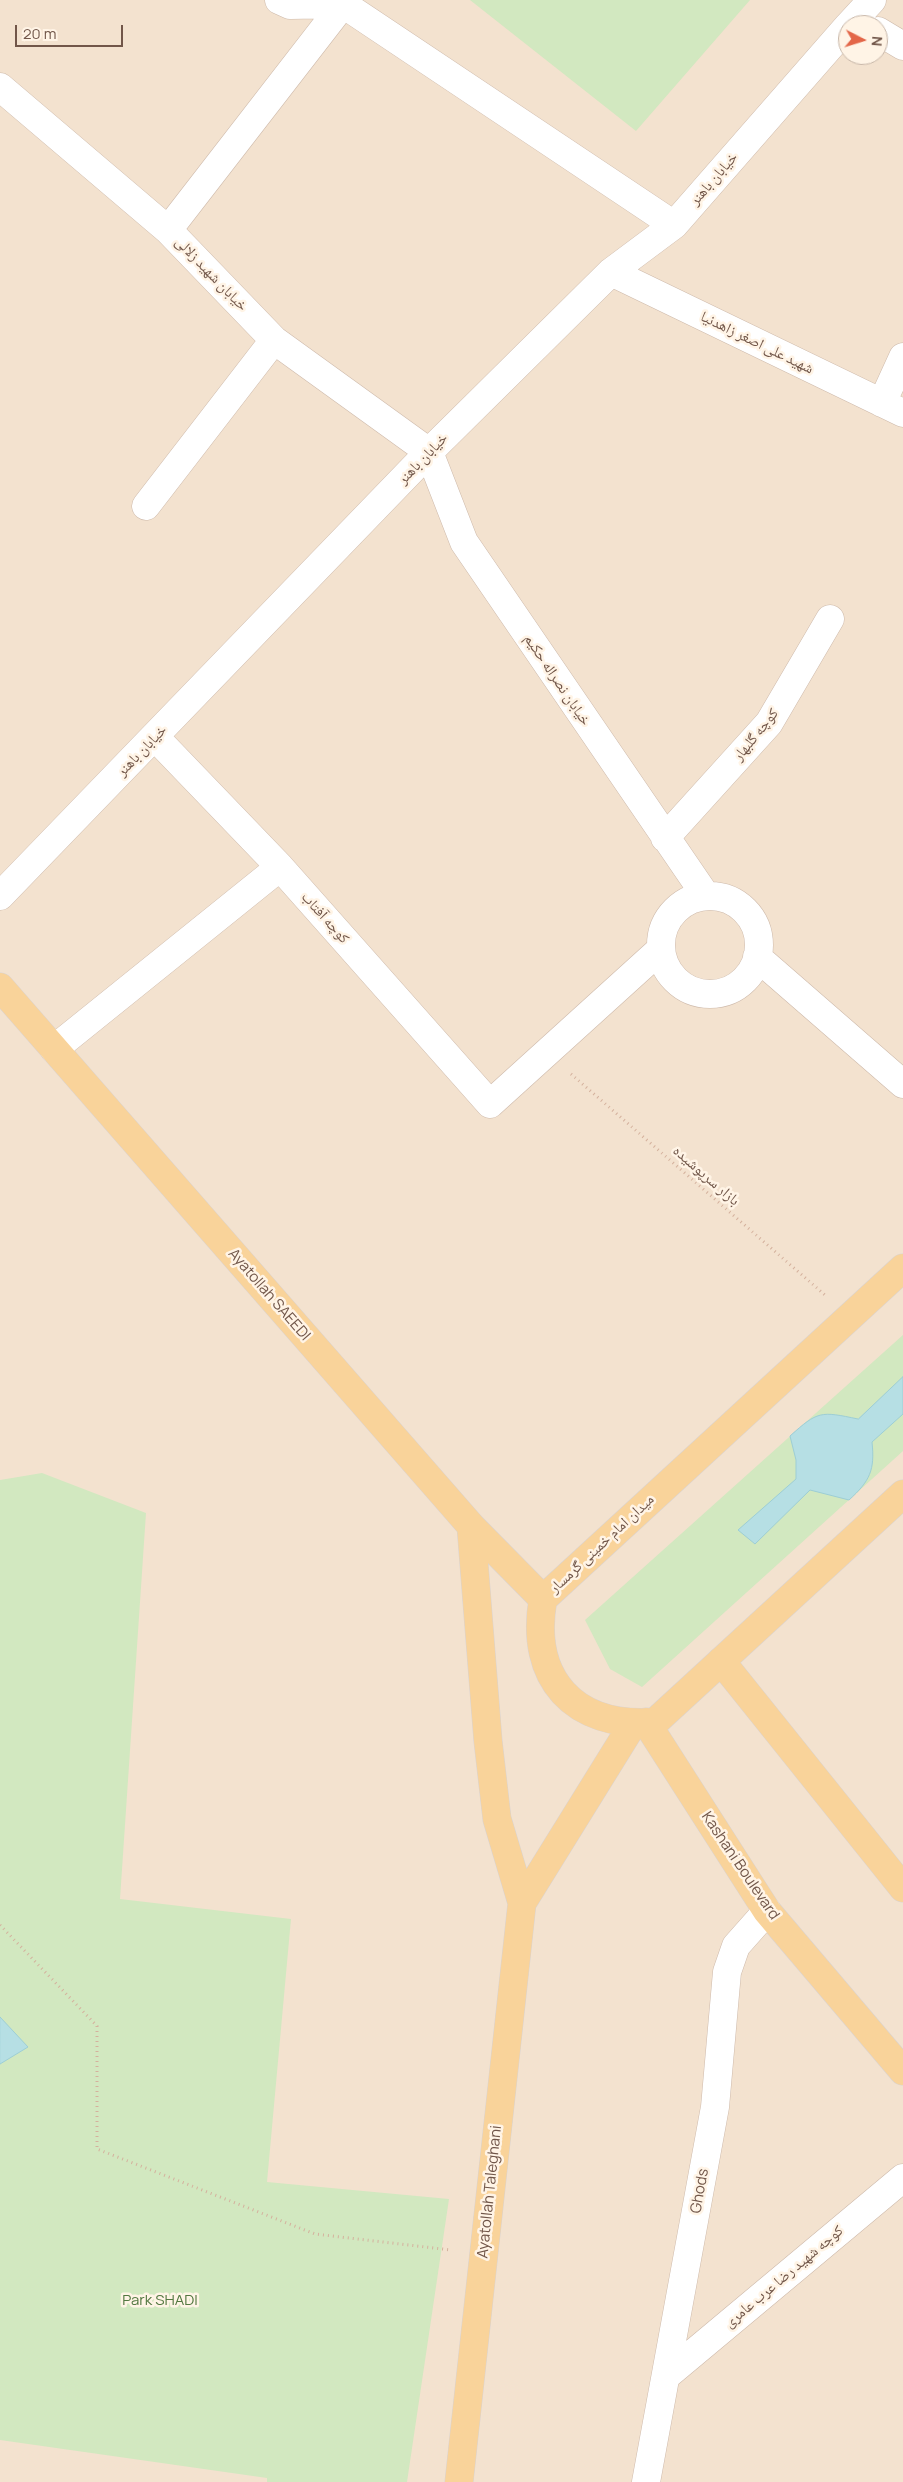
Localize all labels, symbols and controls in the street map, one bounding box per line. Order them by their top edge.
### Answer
scale bar [18,15,125,47]
north arrow [838,15,888,65]
text: 20 m [23,23,56,44]
text: N [868,35,887,47]
street label: خیابان باهنر [686,149,742,209]
street label: خیابان شهید زلالی [171,233,251,315]
street label: شهید علی اصغر زاهدنیا [697,308,817,378]
street label: خیابان باهنر [394,430,452,488]
street label: خیابان نصراله حکیم [520,631,594,729]
street label: کوچه گلبهار [729,705,783,765]
street label: خیابان باهنر [113,722,171,780]
street label: کوچه آفتاب [297,888,353,948]
street label: بازار سرپوشیده [669,1142,743,1210]
street label: Ayatollah SAEEDI [224,1245,314,1345]
street label: میدان امام خمینی گرمسار [546,1491,658,1597]
street label: Kashani Boulevard [697,1809,783,1923]
street label: Ayatollah Taleghani [474,2125,506,2259]
street label: Ghods [687,2167,713,2215]
street label: کوچه شهید رضا عرب عامری [721,2222,847,2332]
park label: Park SHADI [122,2292,198,2310]

